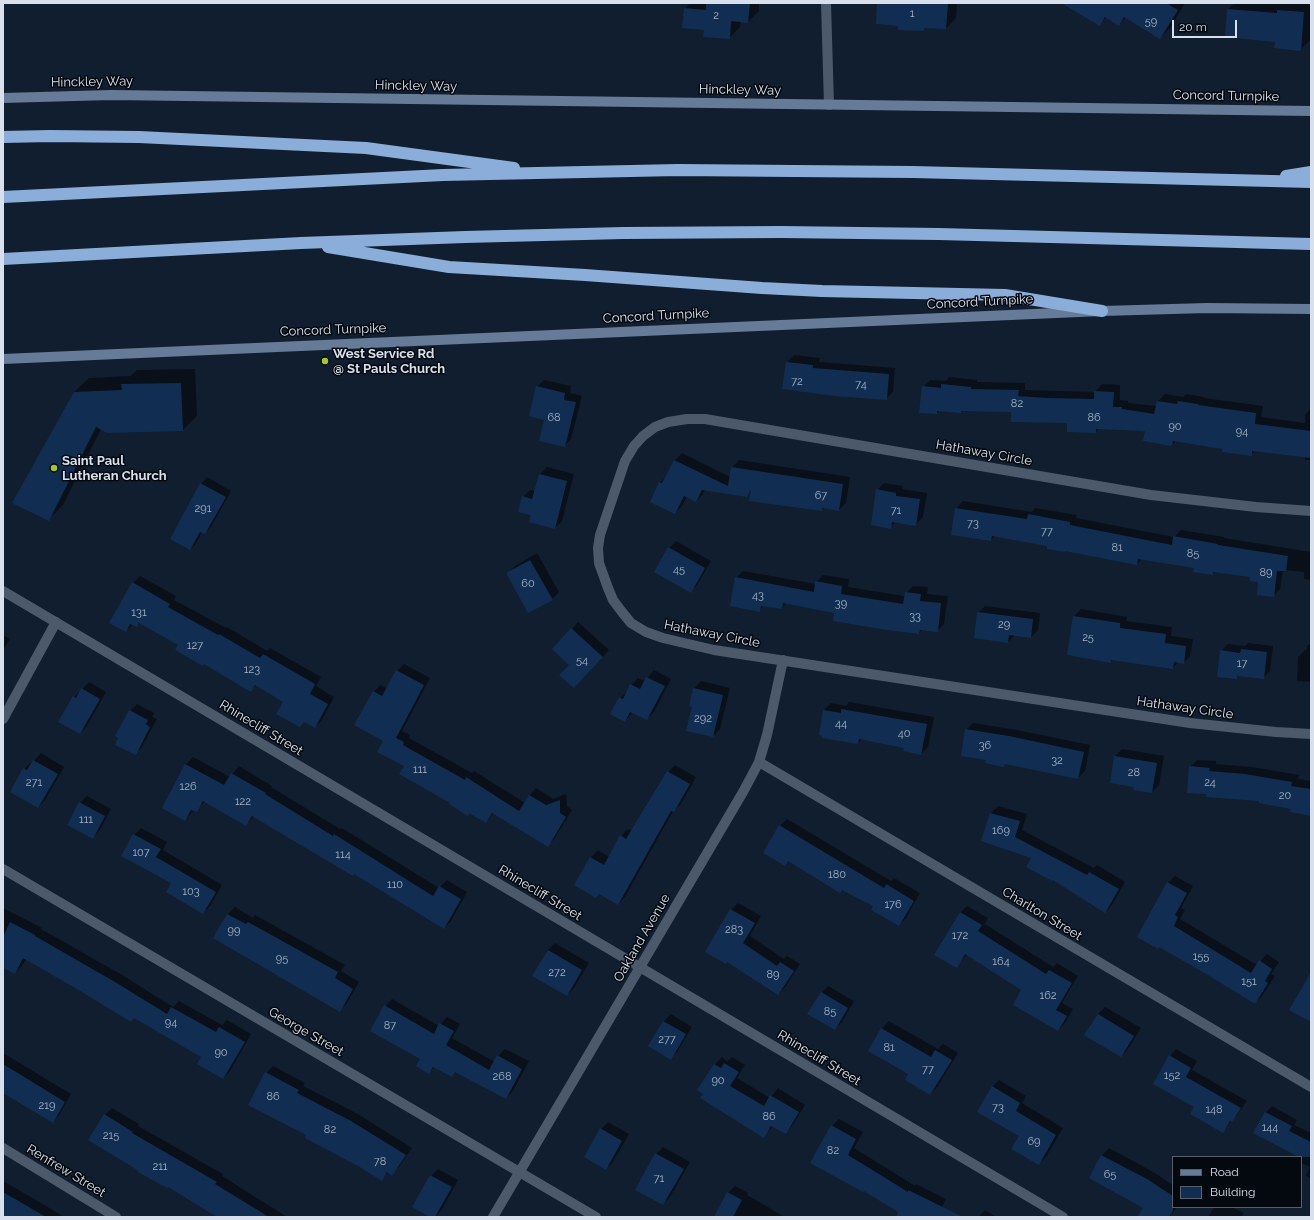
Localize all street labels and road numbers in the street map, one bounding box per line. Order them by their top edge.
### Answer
street label: Hinckley Way [51,73,133,91]
street label: Hinckley Way [375,77,457,95]
street label: Hinckley Way [699,81,781,99]
street label: Concord Turnpike [1173,87,1279,105]
street label: Concord Turnpike [926,291,1034,313]
street label: Concord Turnpike [602,305,710,327]
street label: Concord Turnpike [279,320,387,340]
street label: Hathaway Circle [935,437,1033,469]
street label: Hathaway Circle [663,617,761,651]
street label: Hathaway Circle [1136,693,1234,723]
street label: Rhinecliff Street [216,697,306,759]
street label: Rhinecliff Street [495,862,585,924]
street label: Charlton Street [999,884,1085,944]
street label: Oakland Avenue [611,891,673,985]
street label: George Street [266,1004,346,1060]
street label: Rhinecliff Street [774,1027,864,1089]
street label: Renfrew Street [24,1141,108,1201]

